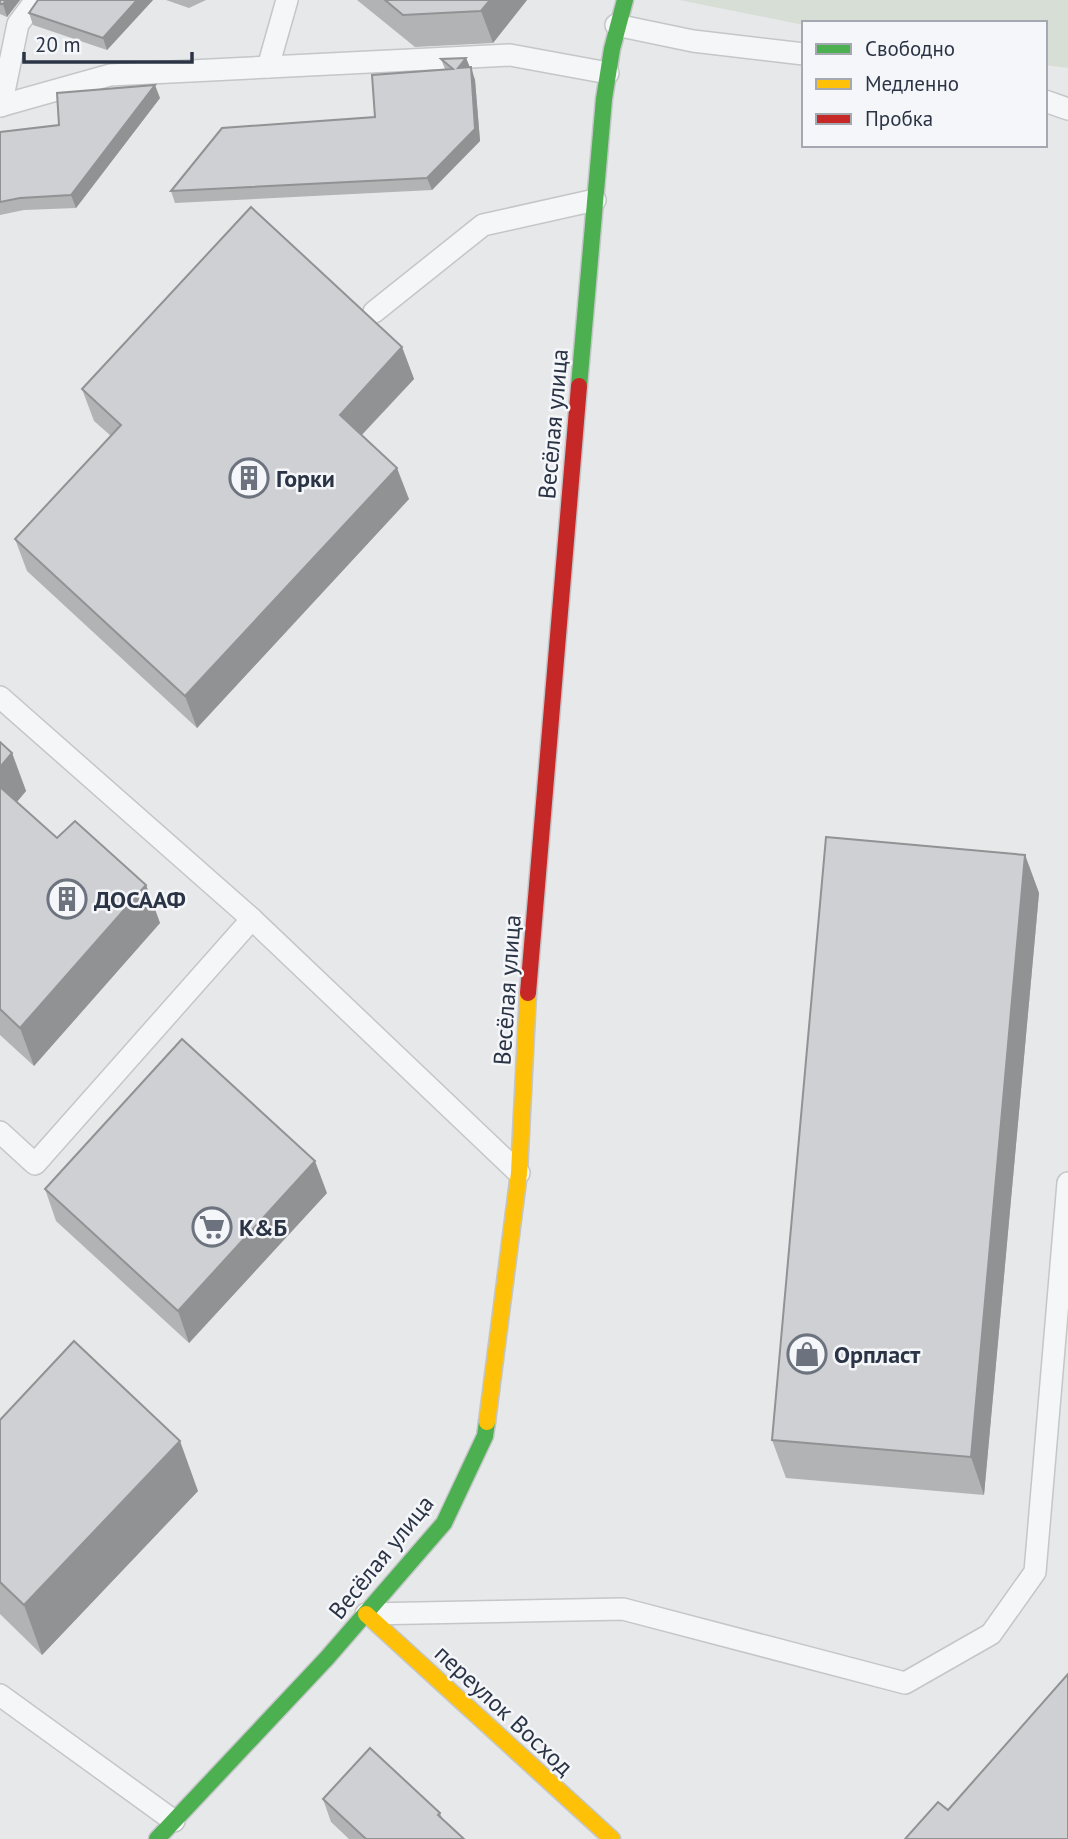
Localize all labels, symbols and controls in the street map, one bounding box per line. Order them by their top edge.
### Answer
scale bar [24,21,192,65]
legend [802,21,1047,147]
text: 20 m [35,31,81,58]
text: Свободно [865,35,955,62]
text: Медленно [865,70,959,97]
text: Пробка [865,105,933,132]
street label: Весёлая улица [531,348,575,500]
building icon: Горки [228,457,270,499]
place label: Горки [276,463,335,494]
building icon: ДОСААФ [46,878,88,920]
place label: ДОСААФ [94,884,186,915]
street label: Весёлая улица [486,914,528,1066]
supermarket icon: К&Б [191,1206,233,1248]
place label: К&Б [239,1212,287,1243]
shop icon: Орпласт [786,1333,828,1375]
place label: Орпласт [834,1339,921,1370]
street label: Весёлая улица [322,1489,440,1625]
street label: переулок Восход [428,1638,580,1782]

